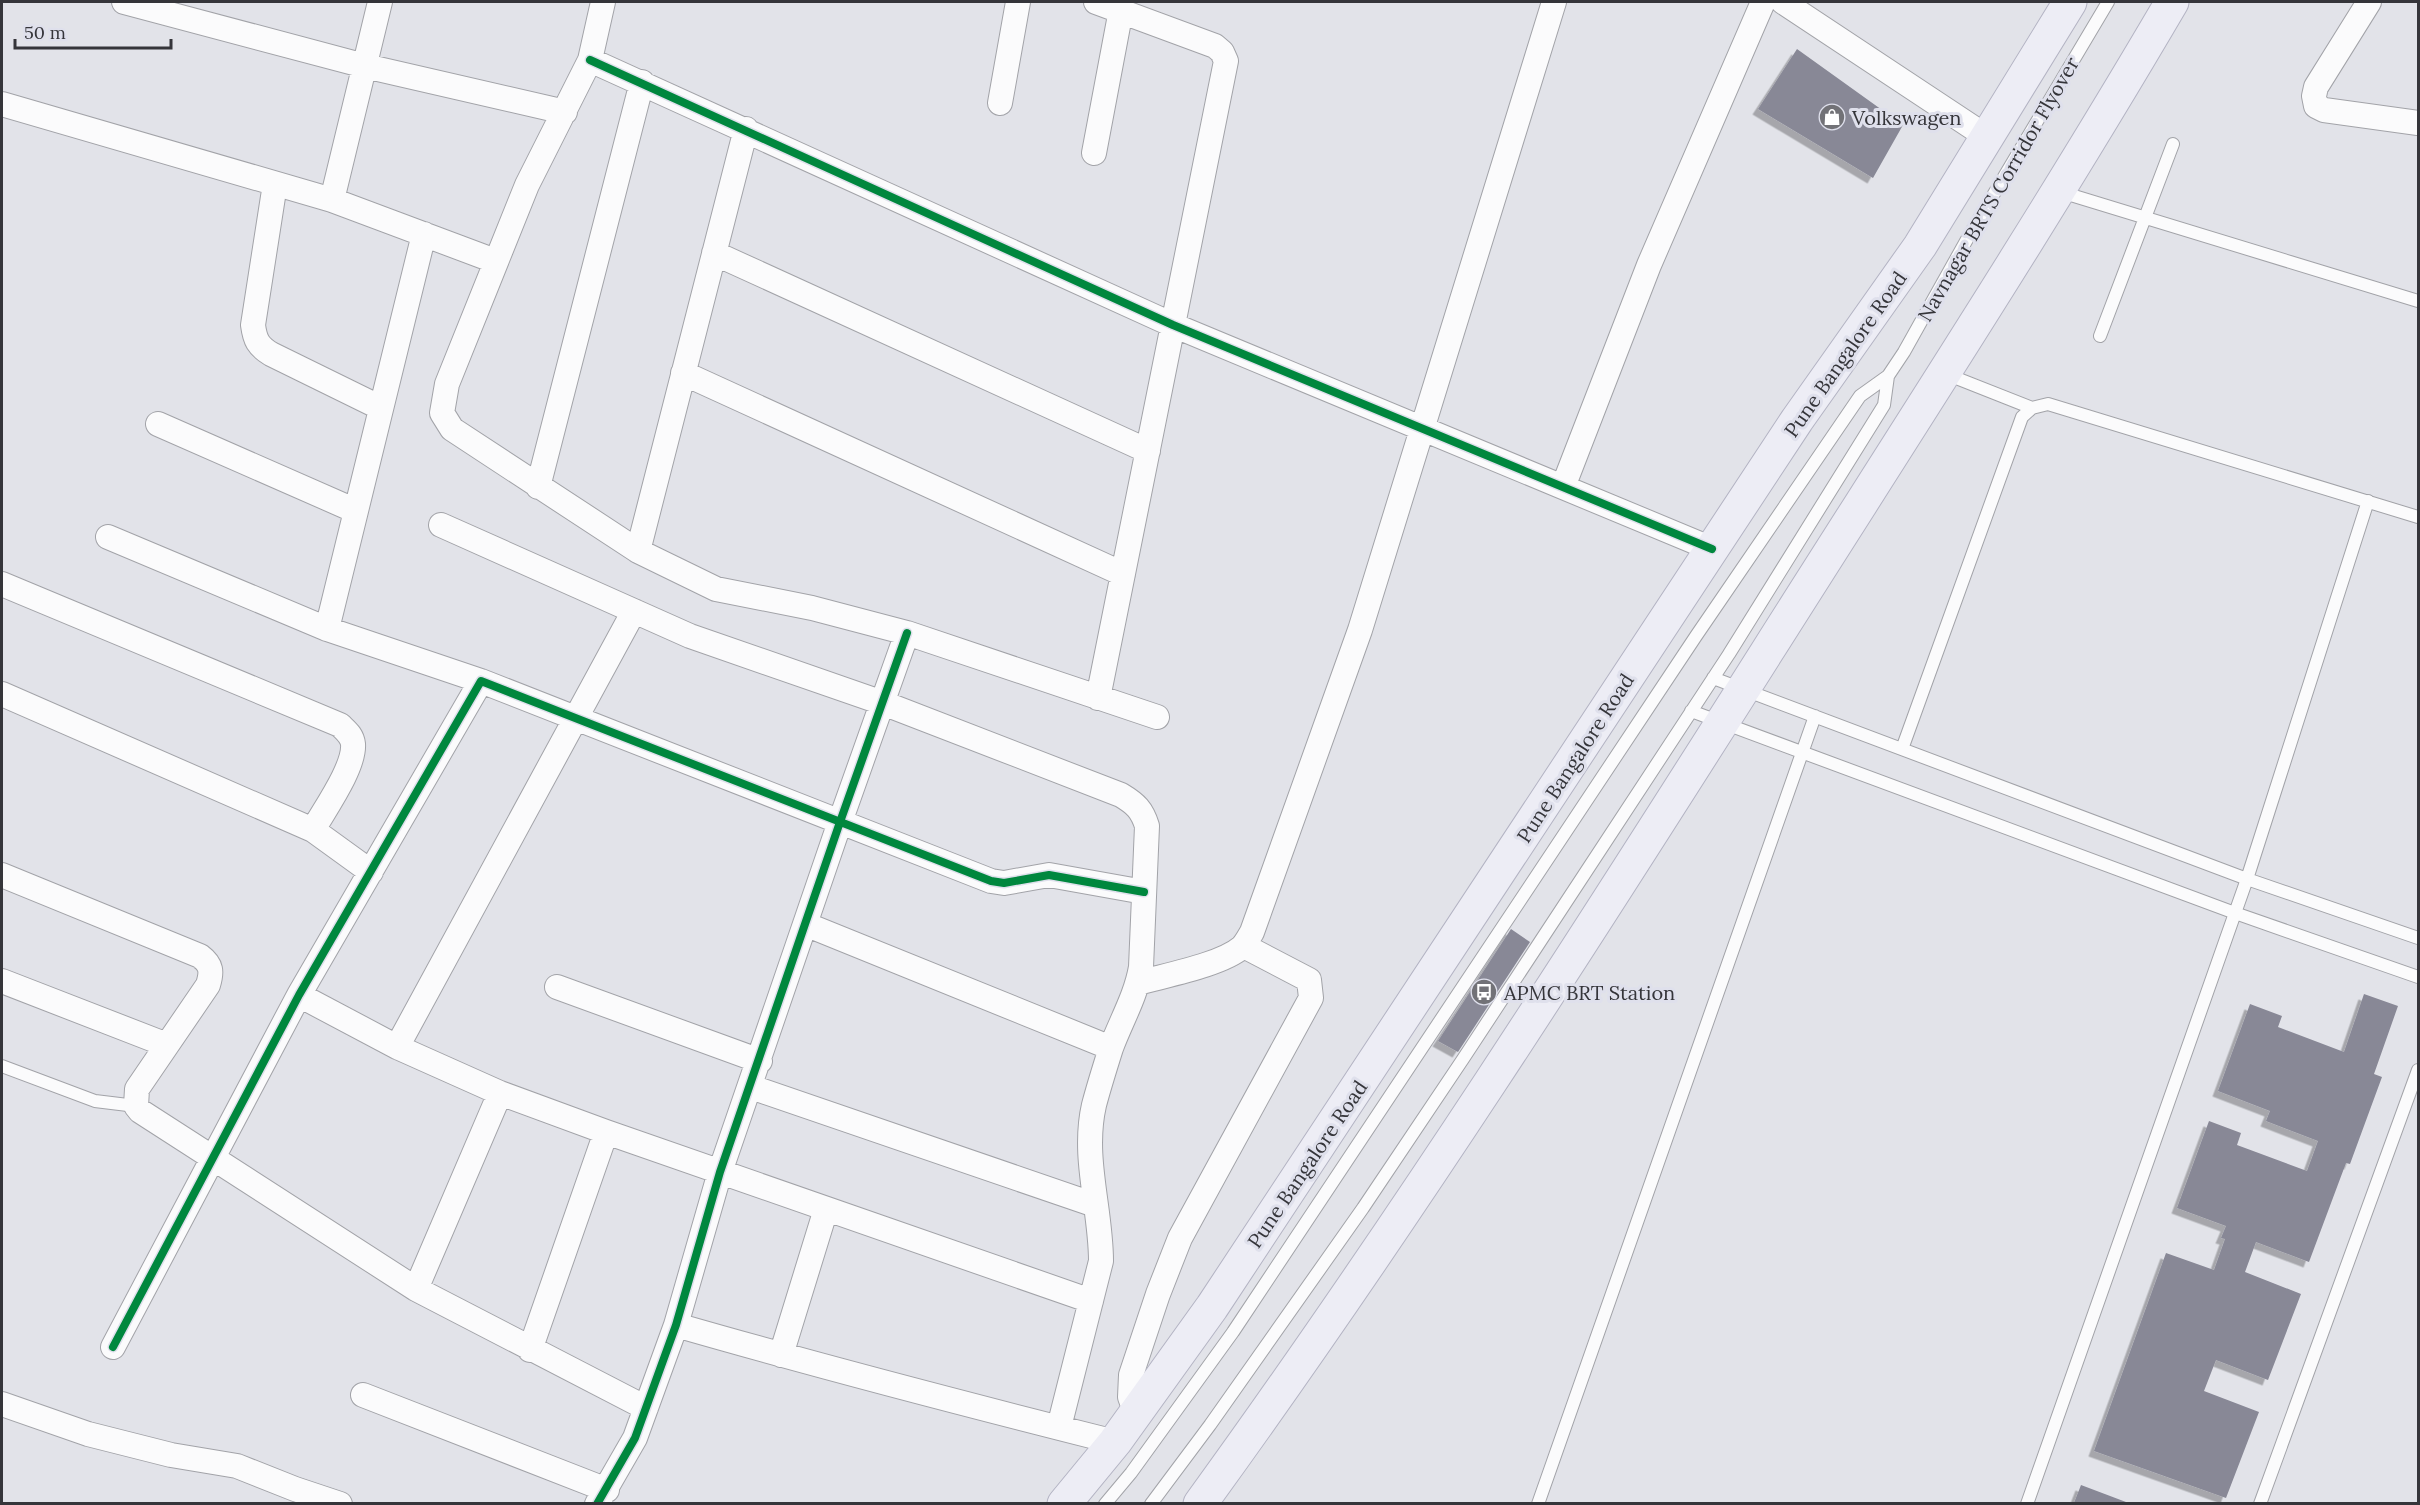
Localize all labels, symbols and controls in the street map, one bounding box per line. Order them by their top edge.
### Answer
scale bar [15,12,171,50]
text: 50 m [24,21,66,44]
street label: Navnagar BRTS Corridor Flyover [1912,52,2084,326]
shop icon: Volkswagen [1817,102,1847,132]
place label: Volkswagen [1851,105,1962,130]
street label: Pune Bangalore Road [1778,266,1912,442]
street label: Pune Bangalore Road [1511,669,1639,847]
bus stop icon: APMC BRT Station [1469,977,1499,1007]
place label: APMC BRT Station [1503,980,1675,1005]
street label: Pune Bangalore Road [1242,1075,1372,1253]

